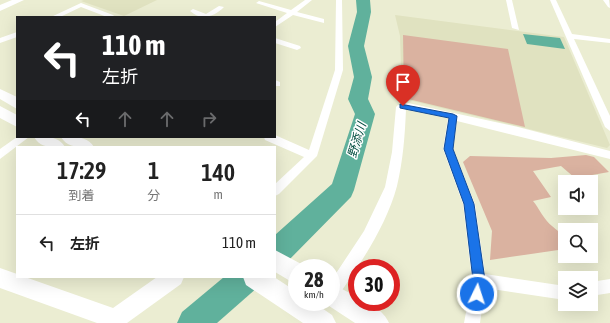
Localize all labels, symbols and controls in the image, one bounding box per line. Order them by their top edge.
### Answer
text: 110 m [102,29,165,61]
icon: left [36,32,88,84]
pin [386,65,420,106]
text: 左折 [102,66,138,87]
icon: arrive [392,71,414,93]
icon: left [72,108,94,130]
icon: ahead [114,108,136,130]
icon: ahead [156,108,178,130]
icon: right [198,108,220,130]
water label: 野添川 [345,119,370,159]
text: 17:29 [57,157,106,184]
text: 1 [148,157,159,184]
text: 140 [201,159,235,186]
map controls [558,175,598,311]
button: sound [558,175,598,215]
text: m [213,187,223,202]
text: 到着 [69,188,95,203]
text: 分 [147,188,160,203]
button: search [558,223,598,263]
icon: left [36,232,58,254]
text: 110 m [222,234,256,251]
text: 左折 [70,235,100,252]
speed limit sign: 30 [348,259,400,311]
text: 28 [305,268,323,291]
button: layers [558,271,598,311]
position arrow [456,273,498,315]
text: km/h [304,289,324,300]

